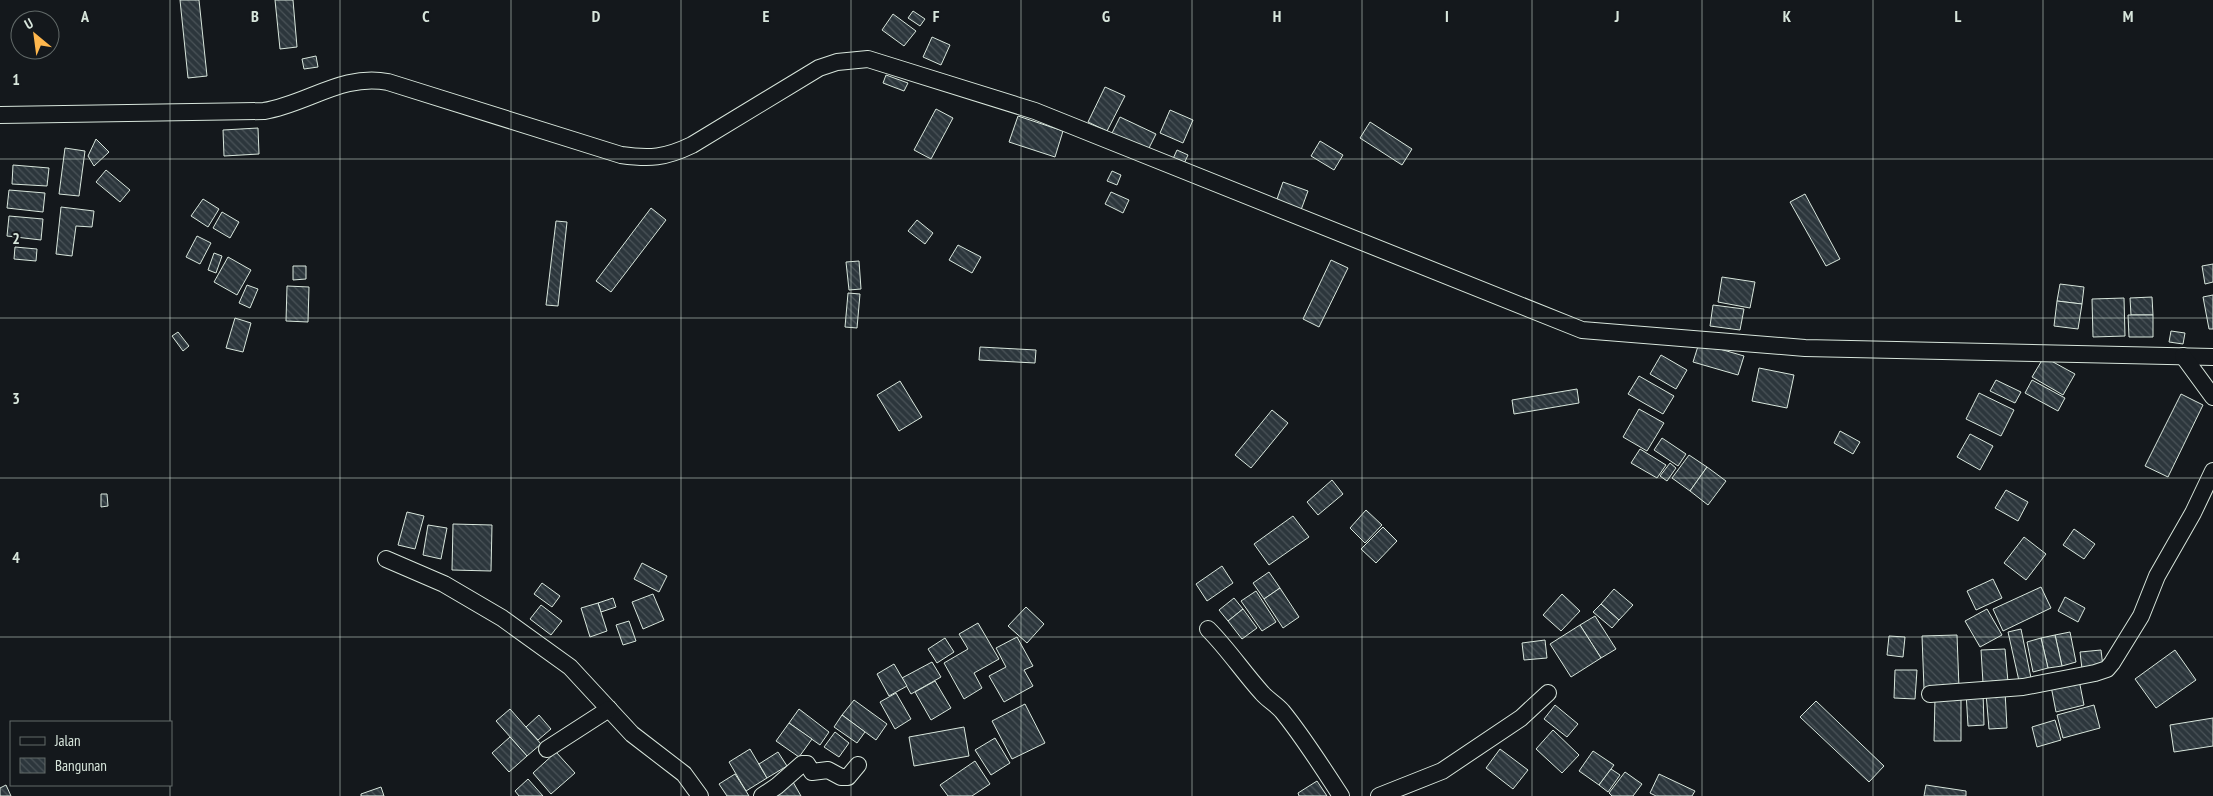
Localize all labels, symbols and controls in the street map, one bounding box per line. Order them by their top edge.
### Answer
text: A [80,6,90,26]
text: B [251,6,259,26]
text: C [422,6,430,26]
text: D [592,6,601,26]
text: E [763,6,770,26]
text: F [933,6,940,26]
text: G [1102,6,1110,26]
text: H [1273,6,1281,26]
text: I [1445,6,1449,26]
text: J [1614,6,1619,26]
text: K [1783,6,1792,26]
text: L [1955,6,1962,26]
text: M [2123,6,2133,26]
north arrow [10,10,60,60]
text: U [21,14,36,33]
text: 1 [12,69,20,89]
text: 2 [12,228,20,248]
text: 3 [12,388,20,408]
text: 4 [12,547,20,567]
legend [10,721,172,786]
text: Jalan [54,731,81,750]
text: Bangunan [55,756,107,775]

